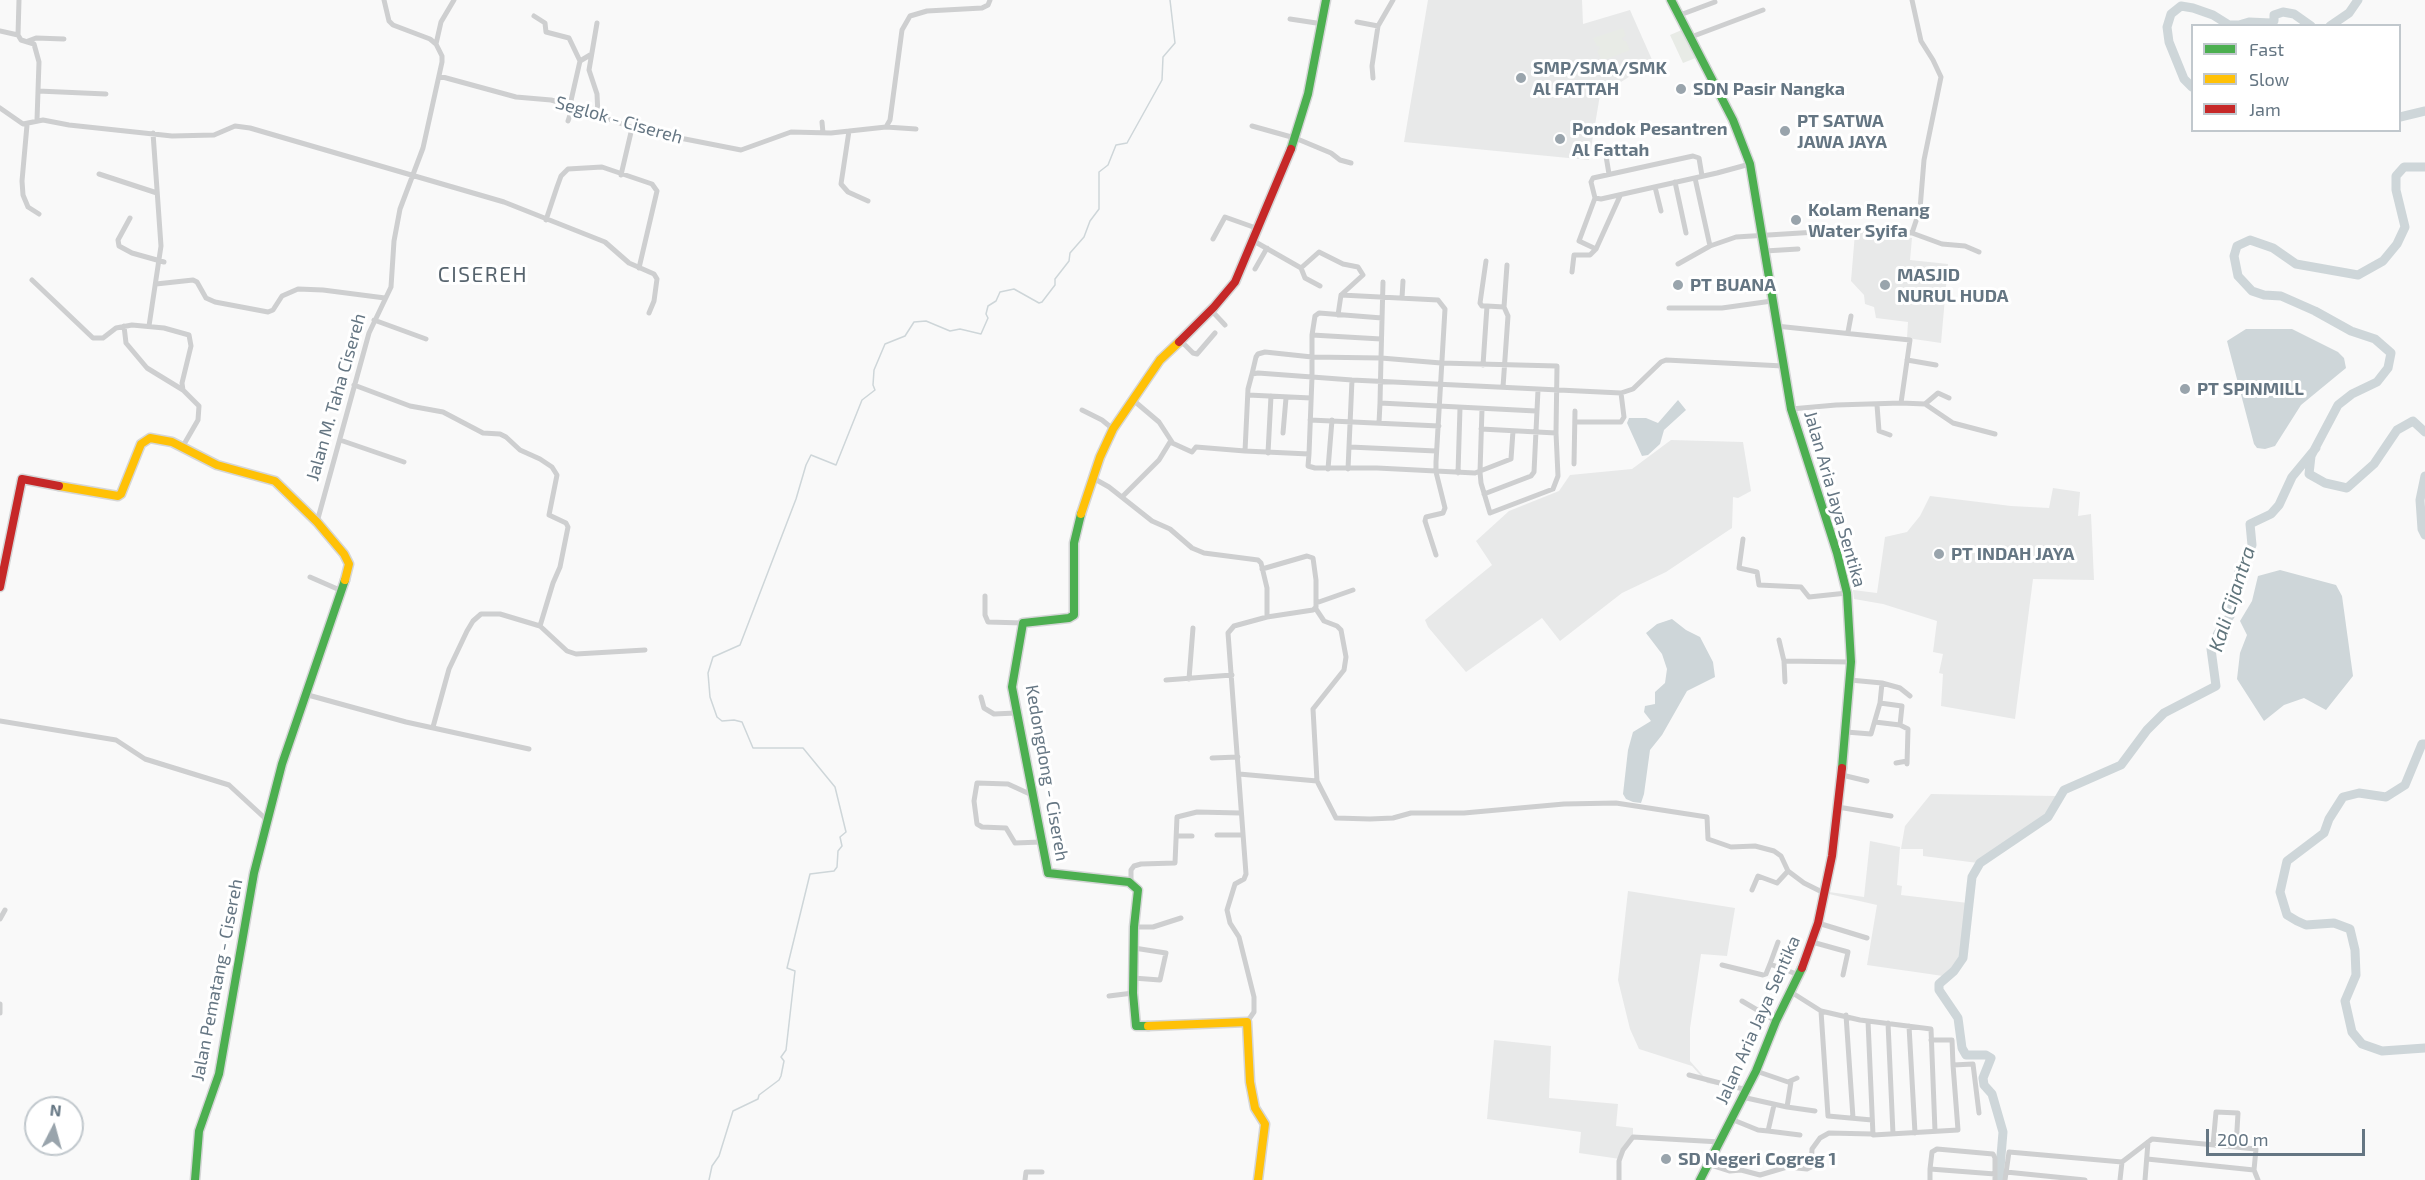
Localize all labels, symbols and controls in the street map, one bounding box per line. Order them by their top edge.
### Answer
legend [2191,24,2401,132]
text: Fast [2249,38,2284,60]
place label: SMP/SMA/SMK Al FATTAH [1533,57,1667,100]
text: Slow [2249,68,2289,90]
marker: SMP/SMA/SMK Al FATTAH [1514,71,1528,85]
place label: SDN Pasir Nangka [1693,78,1845,100]
marker: SDN Pasir Nangka [1674,82,1688,96]
street label: Seglok - Cisereh [553,92,685,148]
text: Jam [2249,98,2281,120]
place label: PT SATWA JAWA JAYA [1797,110,1887,152]
place label: Pondok Pesantren Al Fattah [1572,118,1728,160]
marker: PT SATWA JAWA JAYA [1778,124,1792,138]
marker: Pondok Pesantren Al Fattah [1553,132,1567,146]
place label: Kolam Renang Water Syifa [1808,199,1930,242]
marker: Kolam Renang Water Syifa [1789,213,1803,227]
district label: CISEREH [438,262,528,288]
place label: MASJID NURUL HUDA [1897,264,2009,306]
place label: PT BUANA [1690,274,1776,296]
marker: PT BUANA [1671,278,1685,292]
marker: MASJID NURUL HUDA [1878,278,1892,292]
street label: Jalan M. Taha Cisereh [302,311,370,483]
place label: PT SPINMILL [2197,378,2304,400]
marker: PT SPINMILL [2178,382,2192,396]
street label: Jalan Aria Jaya Sentika [1799,408,1871,590]
place label: PT INDAH JAYA [1951,543,2074,565]
water label: Kali Cijantra [2204,543,2260,655]
marker: PT INDAH JAYA [1932,547,1946,561]
street label: Kedongdong - Cisereh [1021,683,1073,863]
street label: Jalan Pematang - Cisereh [187,877,247,1083]
street label: Jalan Aria Jaya Sentika [1711,932,1805,1108]
north arrow [24,1096,84,1156]
text: N [49,1100,62,1120]
scale bar [2209,1117,2368,1155]
text: 200 m [2217,1128,2269,1150]
place label: SD Negeri Cogreg 1 [1678,1148,1836,1170]
marker: SD Negeri Cogreg 1 [1659,1152,1673,1166]

